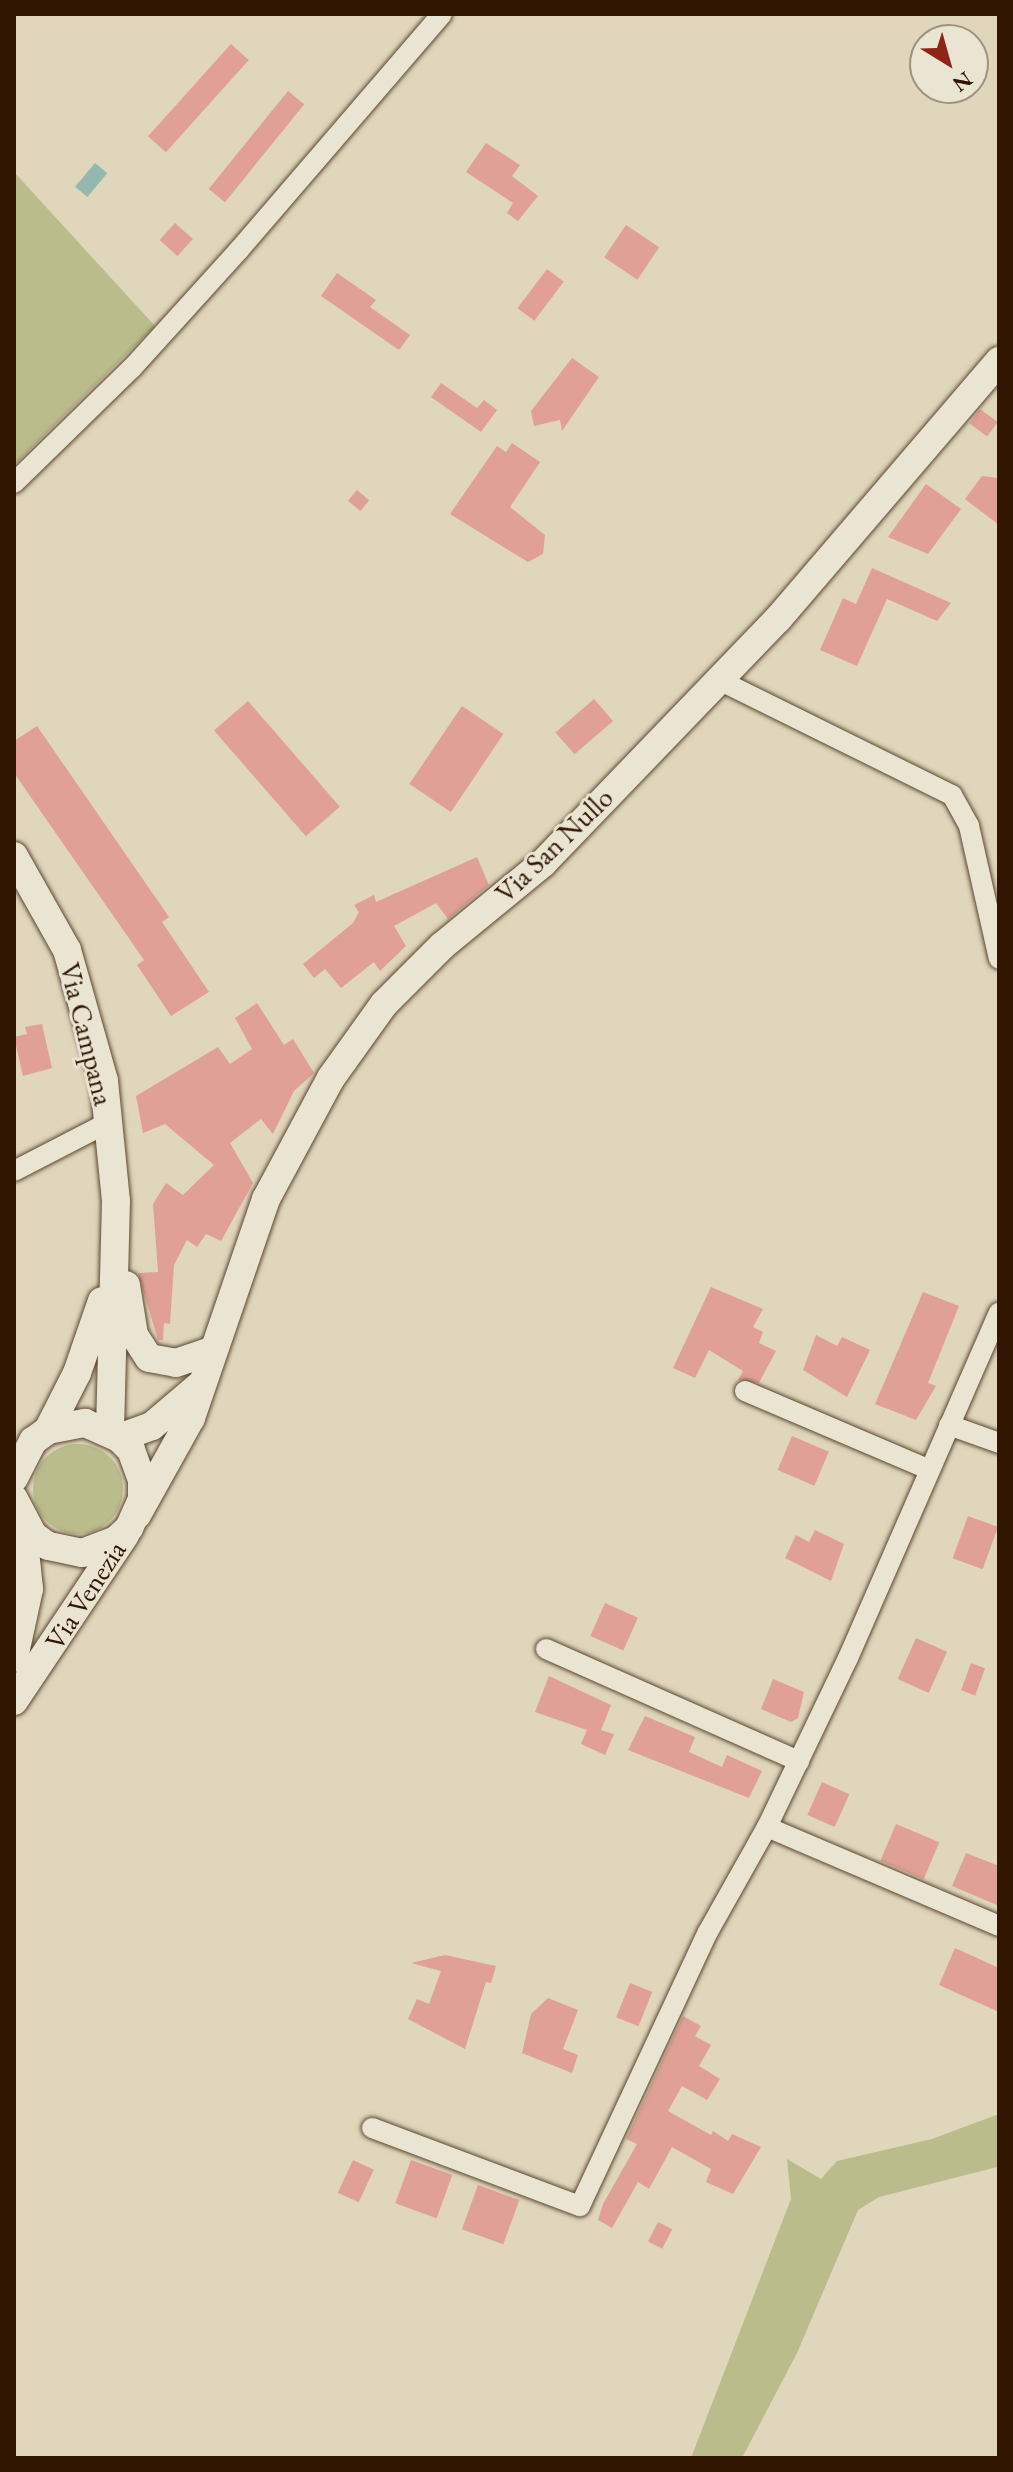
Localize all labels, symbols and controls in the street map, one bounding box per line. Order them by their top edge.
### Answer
north arrow [909,24,989,104]
text: N [947,65,978,99]
street label: Via San Nullo [488,781,620,909]
street label: Via Campana [53,959,121,1109]
street label: Via Venezia [37,1534,133,1656]

